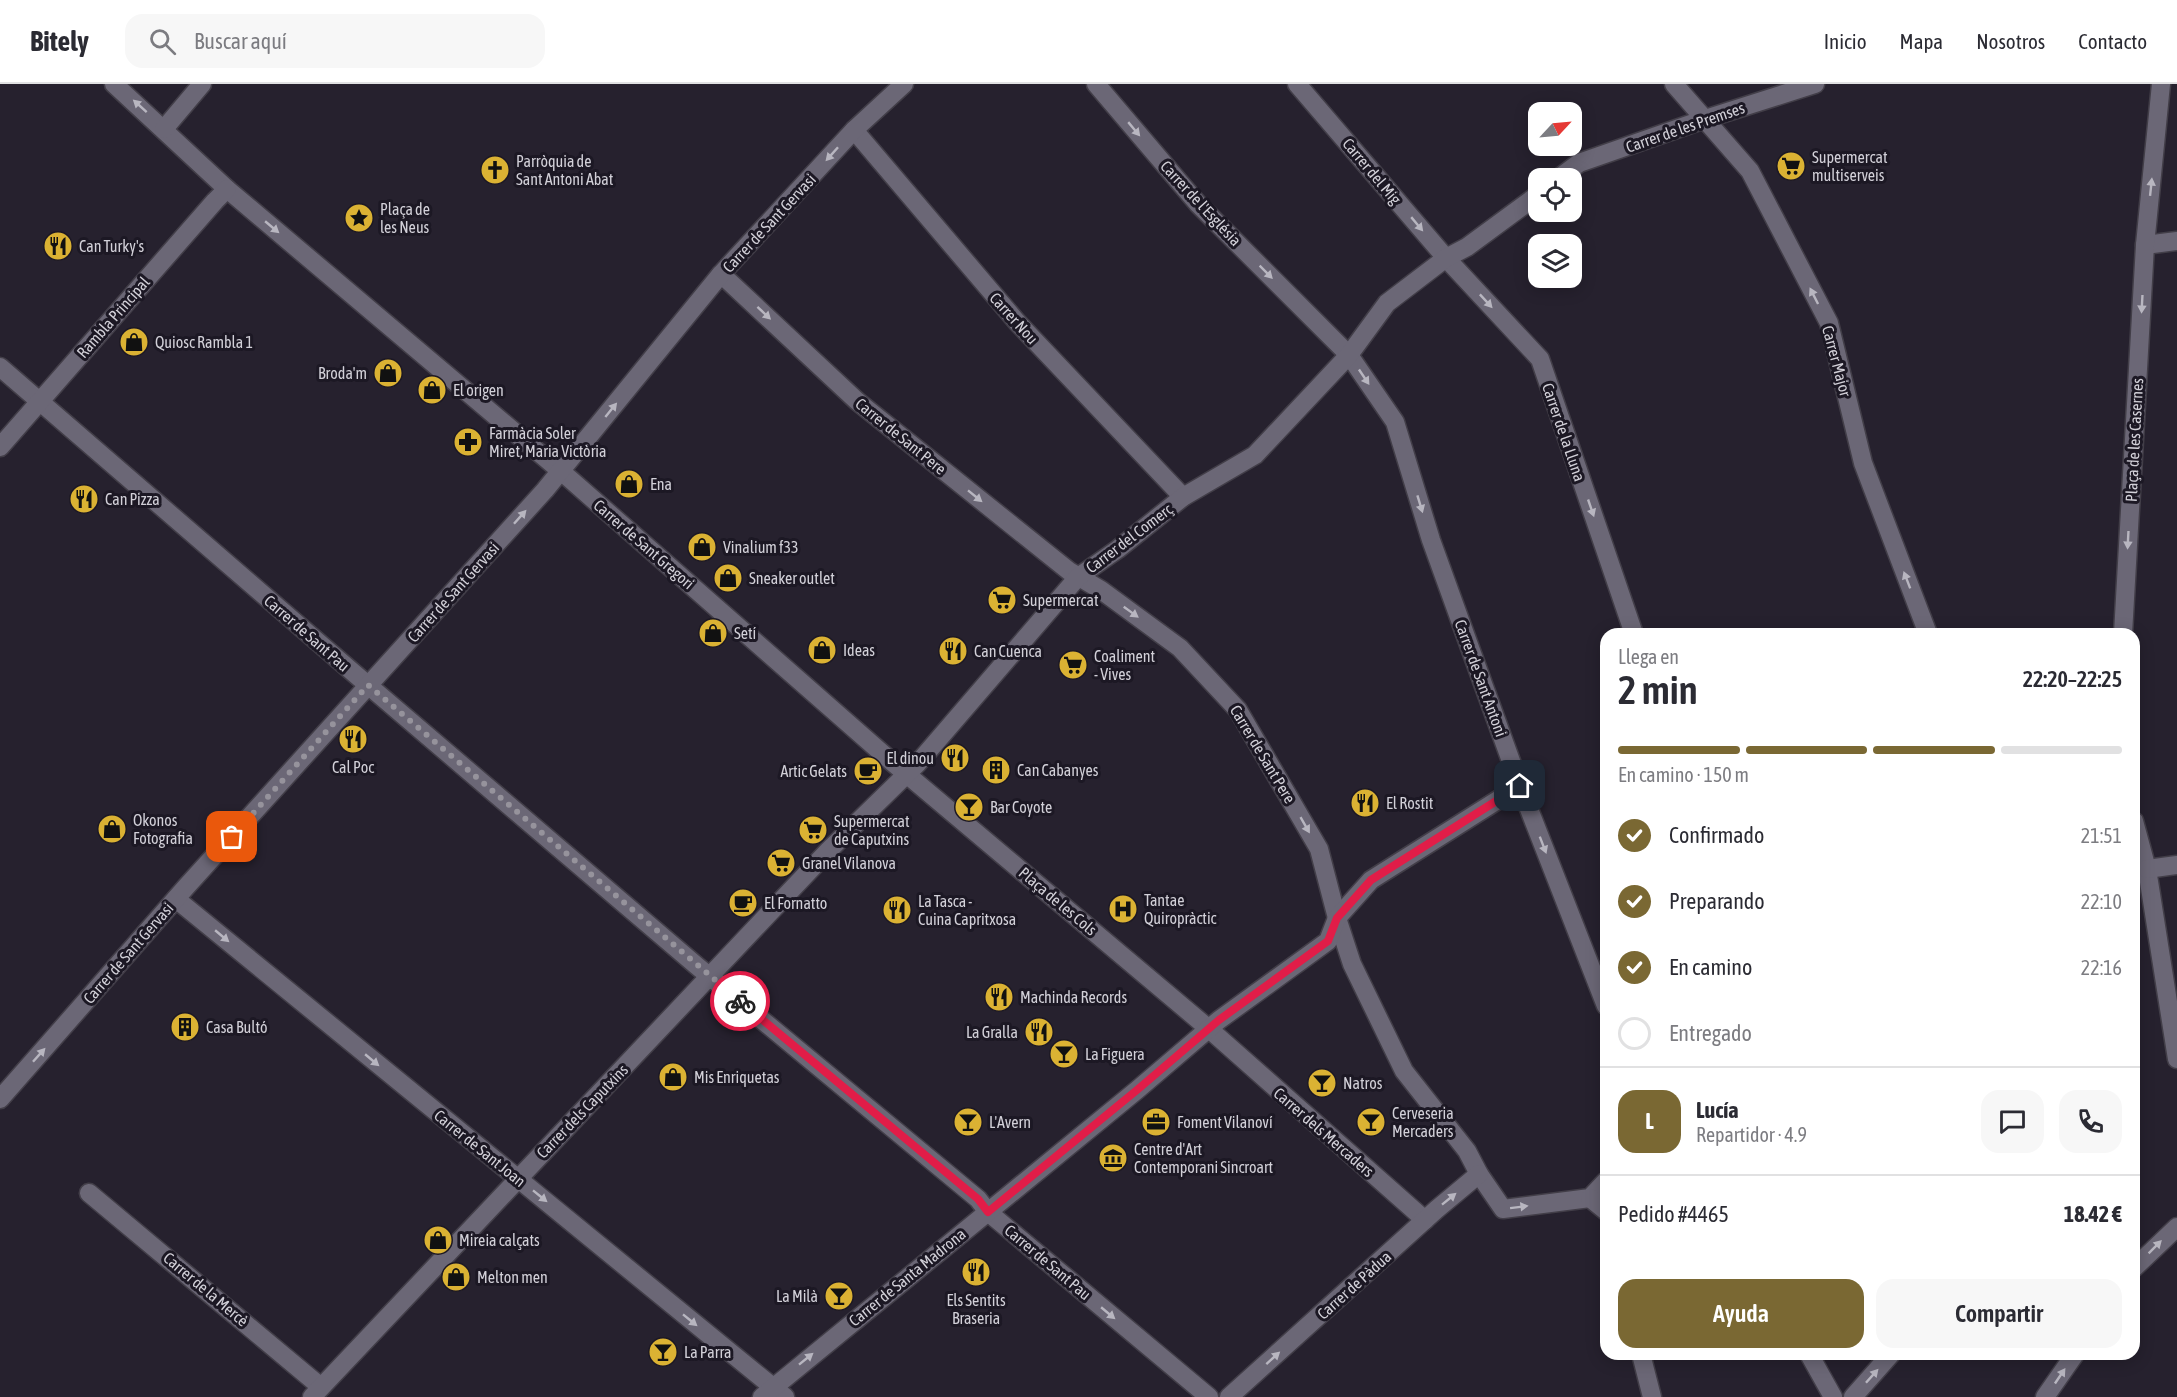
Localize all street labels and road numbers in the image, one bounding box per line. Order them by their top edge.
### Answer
street label: Carrer de les Premses [1623,98,1747,156]
street label: Carrer del Mig [1338,134,1405,208]
street label: Carrer de l'Església [1156,157,1245,250]
street label: Carrer de Sant Gervasi [719,170,819,276]
street label: Rambla Principal [73,272,154,362]
street label: Carrer Nou [986,289,1042,347]
street label: Carrer Major [1818,324,1855,399]
street label: Plaça de les Casernes [2122,377,2147,503]
street label: Carrer de la Lluna [1539,381,1589,483]
street label: Carrer de Sant Pere [852,394,950,478]
street label: Carrer de Sant Gregori [590,496,698,593]
street label: Carrer del Comerç [1082,500,1176,577]
street label: Carrer de Sant Gervasi [404,539,502,645]
street label: Carrer de Sant Pau [261,591,353,675]
street label: Carrer de Sant Antoni [1452,617,1510,739]
street label: Carrer de Sant Pere [1227,702,1299,806]
street label: Plaça de les Cols [1015,863,1101,940]
street label: Carrer de Sant Gervasi [79,899,177,1007]
street label: Carrer dels Caputxins [533,1060,632,1162]
street label: Carrer dels Mercaders [1270,1084,1378,1181]
street label: Carrer de Sant Joan [431,1106,529,1190]
street label: Carrer de Sant Pau [1001,1221,1095,1303]
street label: Carrer de Santa Madrona [845,1224,969,1330]
street label: Carrer de Pàdua [1313,1247,1395,1323]
street label: Carrer de la Mercè [160,1248,252,1330]

